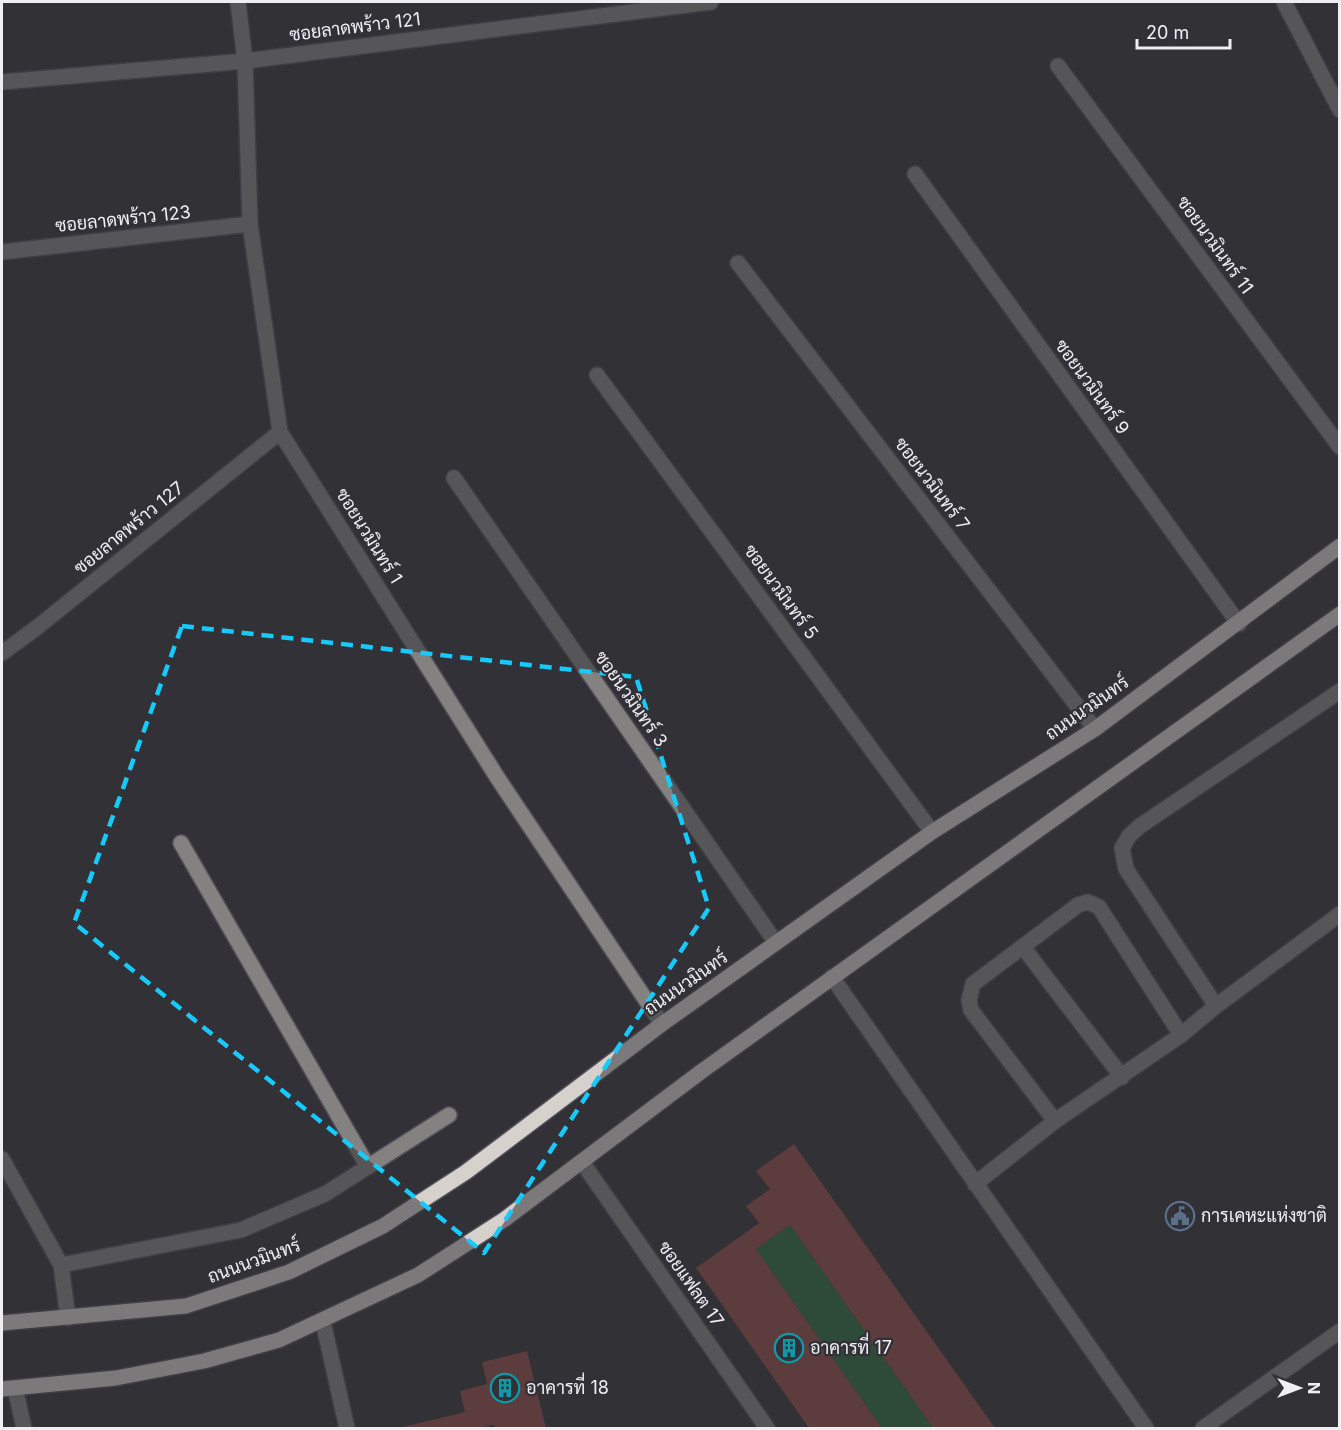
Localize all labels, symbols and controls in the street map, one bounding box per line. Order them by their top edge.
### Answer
street label: ซอยลาดพร้าว 121 [288,7,422,45]
scale bar [1137,12,1230,50]
text: 20 m [1146,22,1189,43]
street label: ซอยนวมินทร์ 11 [1173,191,1259,298]
street label: ซอยลาดพร้าว 123 [54,200,192,236]
street label: ซอยนวมินทร์ 9 [1051,334,1135,438]
street label: ซอยนวมินทร์ 7 [891,432,976,534]
street label: ซอยลาดพร้าว 127 [69,476,188,578]
street label: ซอยนวมินทร์ 1 [332,483,409,587]
street label: ซอยนวมินทร์ 5 [740,539,824,643]
street label: ซอยนวมินทร์ 3 [591,646,674,751]
street label: ถนนนวมินทร์ [1040,669,1133,744]
street label: ถนนนวมินทร์ [639,944,732,1019]
public building icon: การเคหะแห่งชาติ [1164,1200,1196,1232]
place label: การเคหะแห่งชาติ [1201,1204,1327,1226]
street label: ถนนนวมินทร์ [204,1232,303,1287]
street label: ซอยแฟลต 17 [654,1237,728,1330]
building icon: อาคารที่ 17 [773,1332,805,1364]
place label: อาคารที่ 17 [810,1332,892,1358]
north arrow [1269,1358,1329,1418]
building icon: อาคารที่ 18 [489,1372,521,1404]
place label: อาคารที่ 18 [526,1372,609,1398]
text: N [1304,1382,1324,1394]

